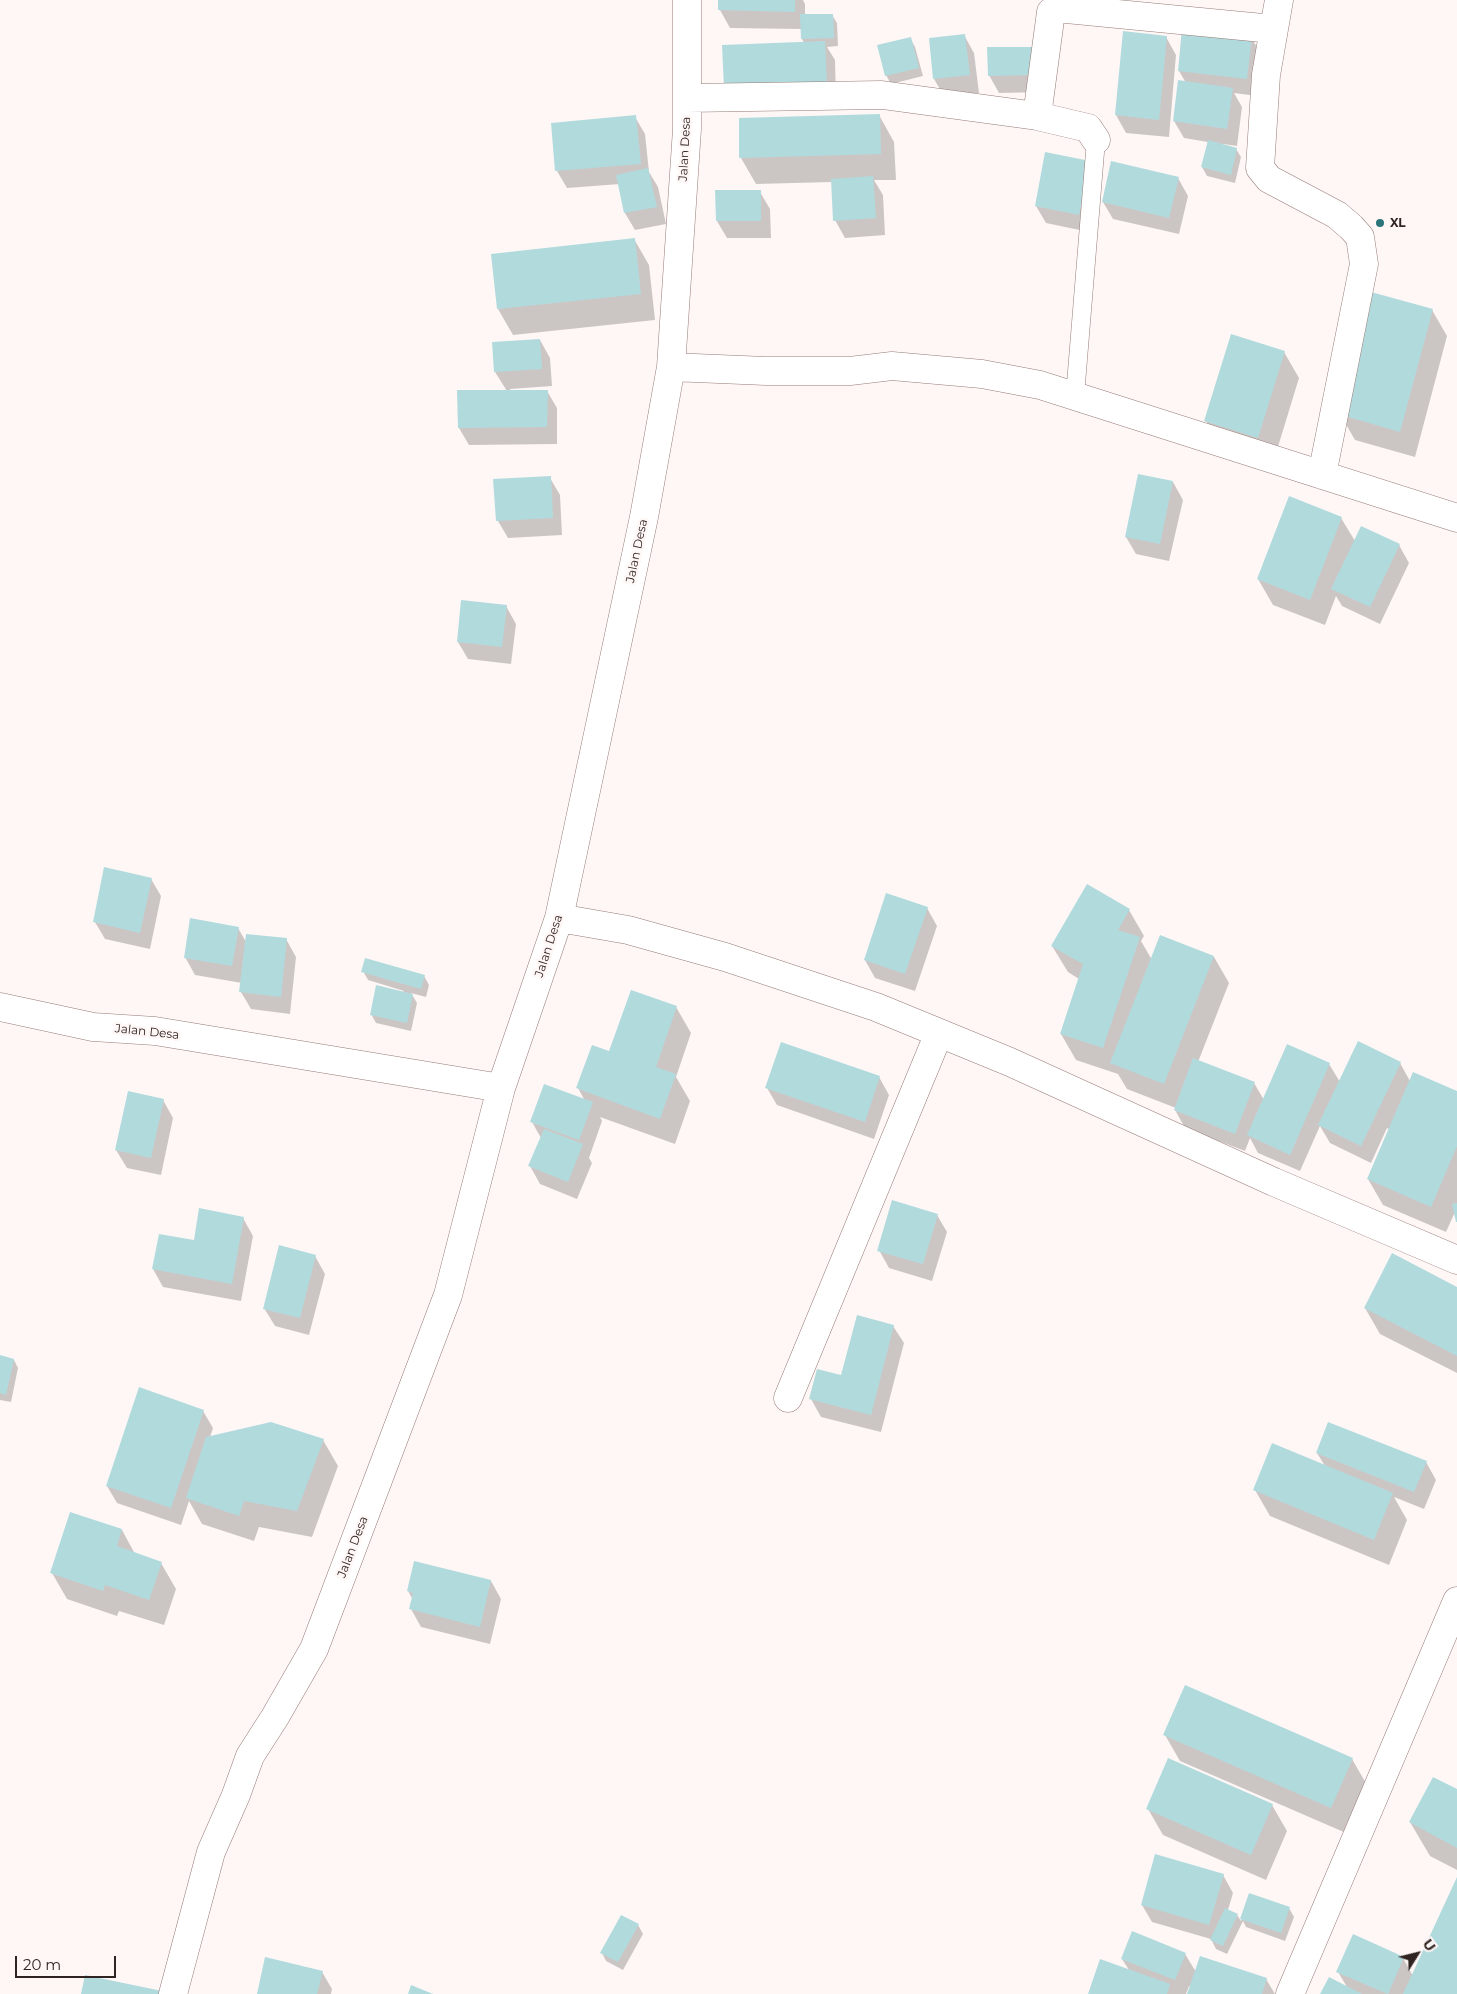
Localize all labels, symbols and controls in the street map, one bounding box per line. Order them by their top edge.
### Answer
street label: Jalan Desa [676,116,694,182]
place label: XL [1390,216,1406,230]
marker: XL [1374,217,1386,229]
street label: Jalan Desa [623,518,651,584]
street label: Jalan Desa [532,913,566,979]
street label: Jalan Desa [114,1021,180,1043]
street label: Jalan Desa [335,1514,371,1580]
north arrow [1392,1929,1442,1979]
text: U [1419,1935,1440,1955]
scale bar [18,1946,119,1978]
text: 20 m [23,1955,61,1974]

